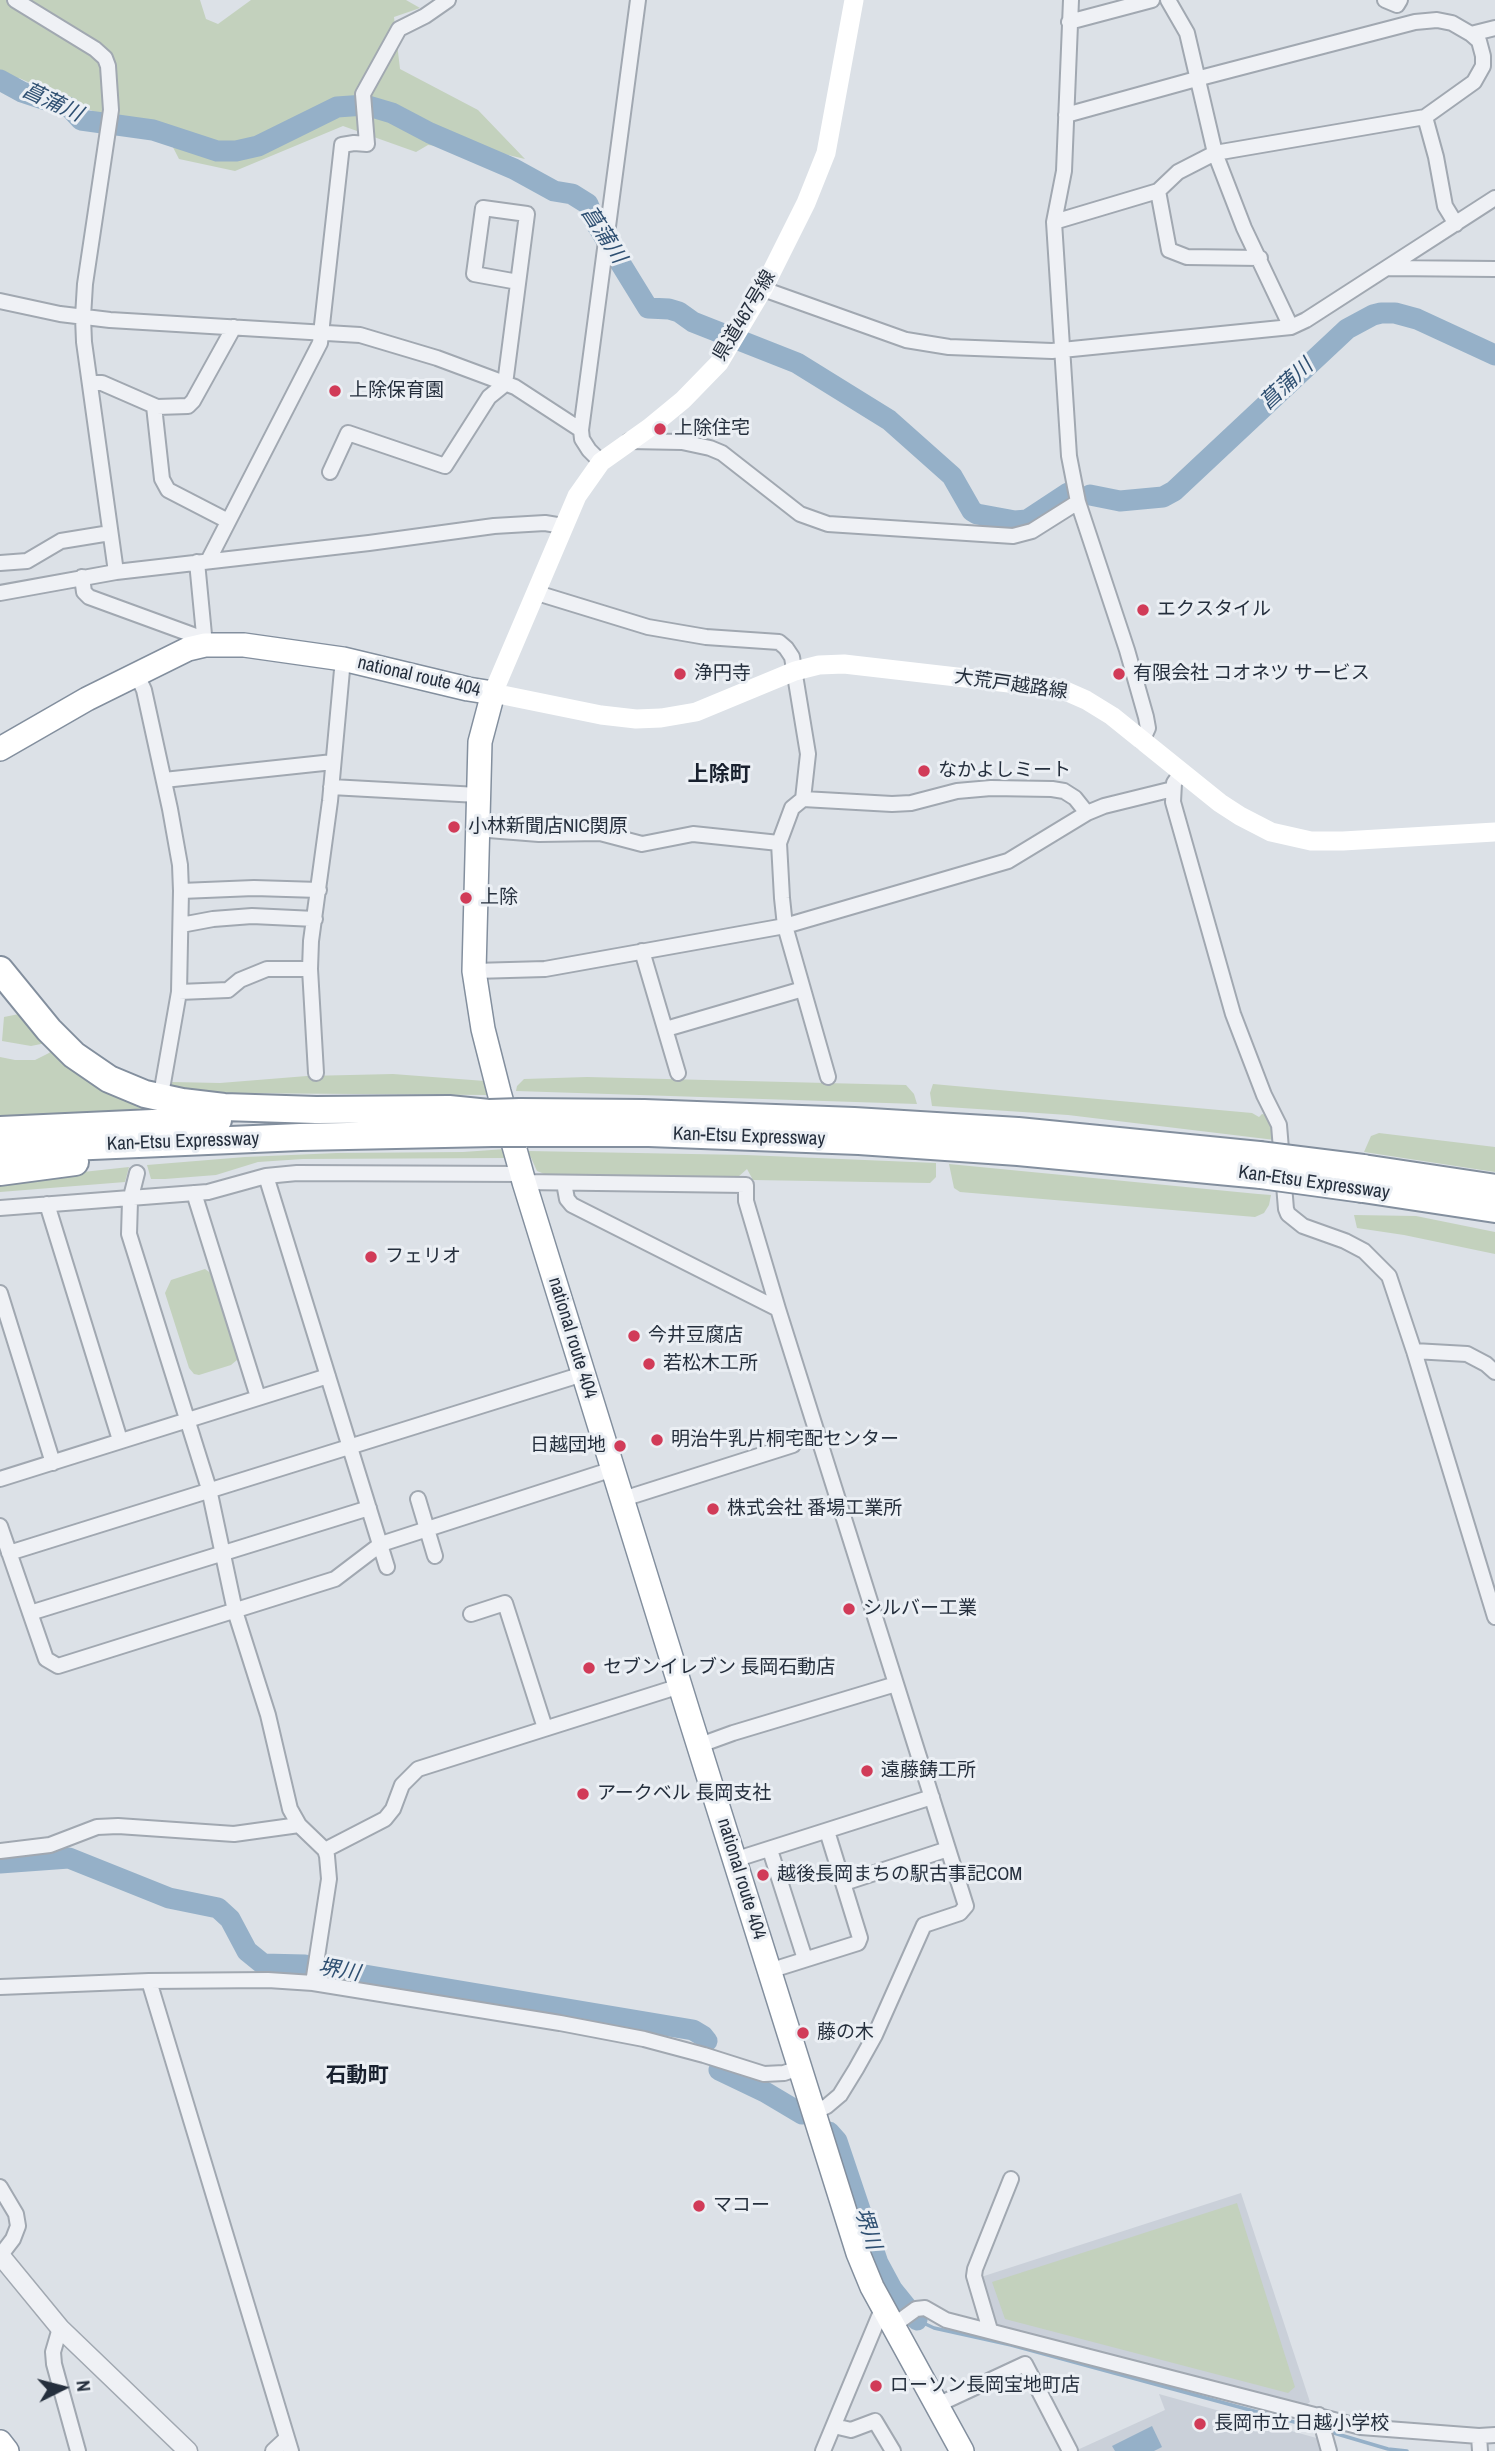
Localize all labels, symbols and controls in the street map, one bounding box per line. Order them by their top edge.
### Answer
water label: 菖蒲川 [18,78,86,128]
water label: 菖蒲川 [575,202,631,268]
street label: 県道467号線 [709,266,781,366]
water label: 菖蒲川 [1255,354,1319,416]
place label: 上除保育園 [349,380,444,402]
marker: 上除保育園 [327,383,343,399]
place label: 上除住宅 [674,418,750,440]
marker: 上除住宅 [652,421,668,437]
place label: エクスタイル [1157,599,1271,621]
marker: エクスタイル [1135,602,1151,618]
street label: national route 404 [355,652,483,702]
place label: 浄円寺 [694,663,751,685]
place label: 有限会社 コオネツ サービス [1133,663,1370,685]
marker: 浄円寺 [672,666,688,682]
street label: 大荒戸越路線 [953,666,1069,704]
marker: 有限会社 コオネツ サービス [1111,666,1127,682]
place label: なかよしミート [938,760,1071,782]
district label: 上除町 [688,762,750,788]
marker: なかよしミート [916,763,932,779]
place label: 小林新聞店NIC関原 [468,816,628,838]
marker: 小林新聞店NIC関原 [446,819,462,835]
place label: 上除 [480,887,518,909]
marker: 上除 [458,890,474,906]
street label: Kan-Etsu Expressway [672,1123,826,1151]
street label: Kan-Etsu Expressway [106,1128,260,1156]
street label: Kan-Etsu Expressway [1237,1161,1391,1205]
place label: フェリオ [385,1246,461,1268]
marker: フェリオ [363,1249,379,1265]
street label: national route 404 [543,1275,601,1401]
place label: 今井豆腐店 [648,1325,743,1347]
marker: 今井豆腐店 [626,1328,642,1344]
place label: 若松木工所 [663,1353,758,1375]
marker: 若松木工所 [641,1356,657,1372]
place label: 明治牛乳片桐宅配センター [671,1429,899,1451]
marker: 明治牛乳片桐宅配センター [649,1432,665,1448]
place label: 日越団地 [530,1435,606,1457]
marker: 日越団地 [612,1438,628,1454]
place label: 株式会社 番場工業所 [727,1498,902,1520]
marker: 株式会社 番場工業所 [705,1501,721,1517]
place label: シルバー工業 [863,1598,977,1620]
marker: シルバー工業 [841,1601,857,1617]
place label: セブンイレブン 長岡石動店 [603,1657,835,1679]
marker: セブンイレブン 長岡石動店 [581,1660,597,1676]
place label: 遠藤鋳工所 [881,1760,976,1782]
marker: 遠藤鋳工所 [859,1763,875,1779]
place label: アークベル 長岡支社 [597,1783,771,1805]
marker: アークベル 長岡支社 [575,1786,591,1802]
street label: national route 404 [712,1816,770,1942]
place label: 越後長岡まちの駅古事記COM [777,1864,1022,1886]
marker: 越後長岡まちの駅古事記COM [755,1867,771,1883]
water label: 堺川 [316,1955,362,1987]
place label: 藤の木 [817,2022,874,2044]
marker: 藤の木 [795,2025,811,2041]
district label: 石動町 [326,2063,388,2089]
place label: マコー [713,2195,770,2217]
marker: マコー [691,2198,707,2214]
water label: 堺川 [849,2205,885,2253]
north arrow [28,2353,98,2423]
place label: ローソン長岡宝地町店 [890,2375,1080,2397]
marker: ローソン長岡宝地町店 [868,2378,884,2394]
text: N [70,2379,97,2393]
place label: 長岡市立 日越小学校 [1214,2413,1389,2435]
marker: 長岡市立 日越小学校 [1192,2416,1208,2432]

